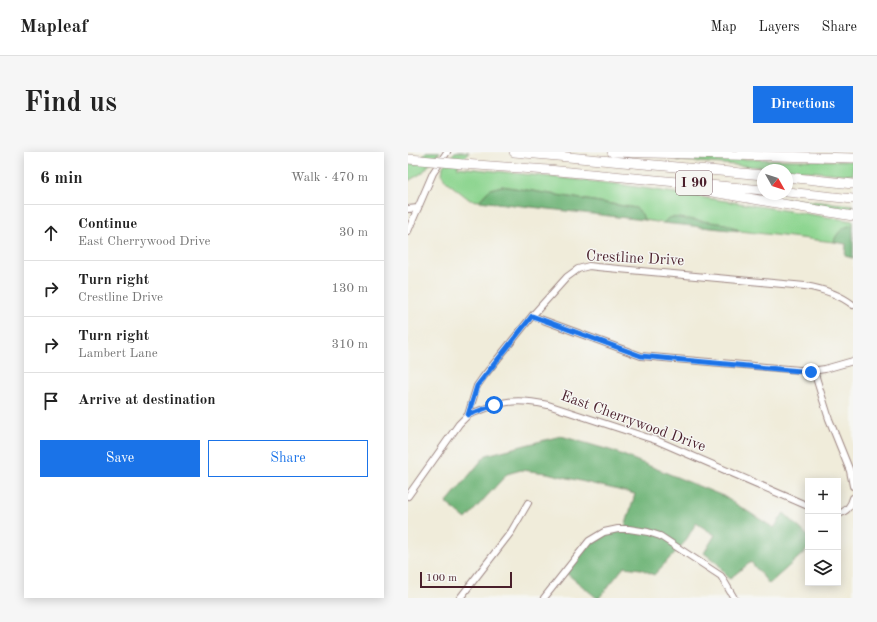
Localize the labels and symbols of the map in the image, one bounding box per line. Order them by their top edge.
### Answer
north arrow [757,164,793,200]
road number: I 90 [676,171,712,195]
street label: Crestline Drive [586,249,685,269]
route end [802,363,820,381]
street label: East Cherrywood Drive [559,389,708,455]
route start [485,396,503,414]
scale bar [420,570,512,589]

